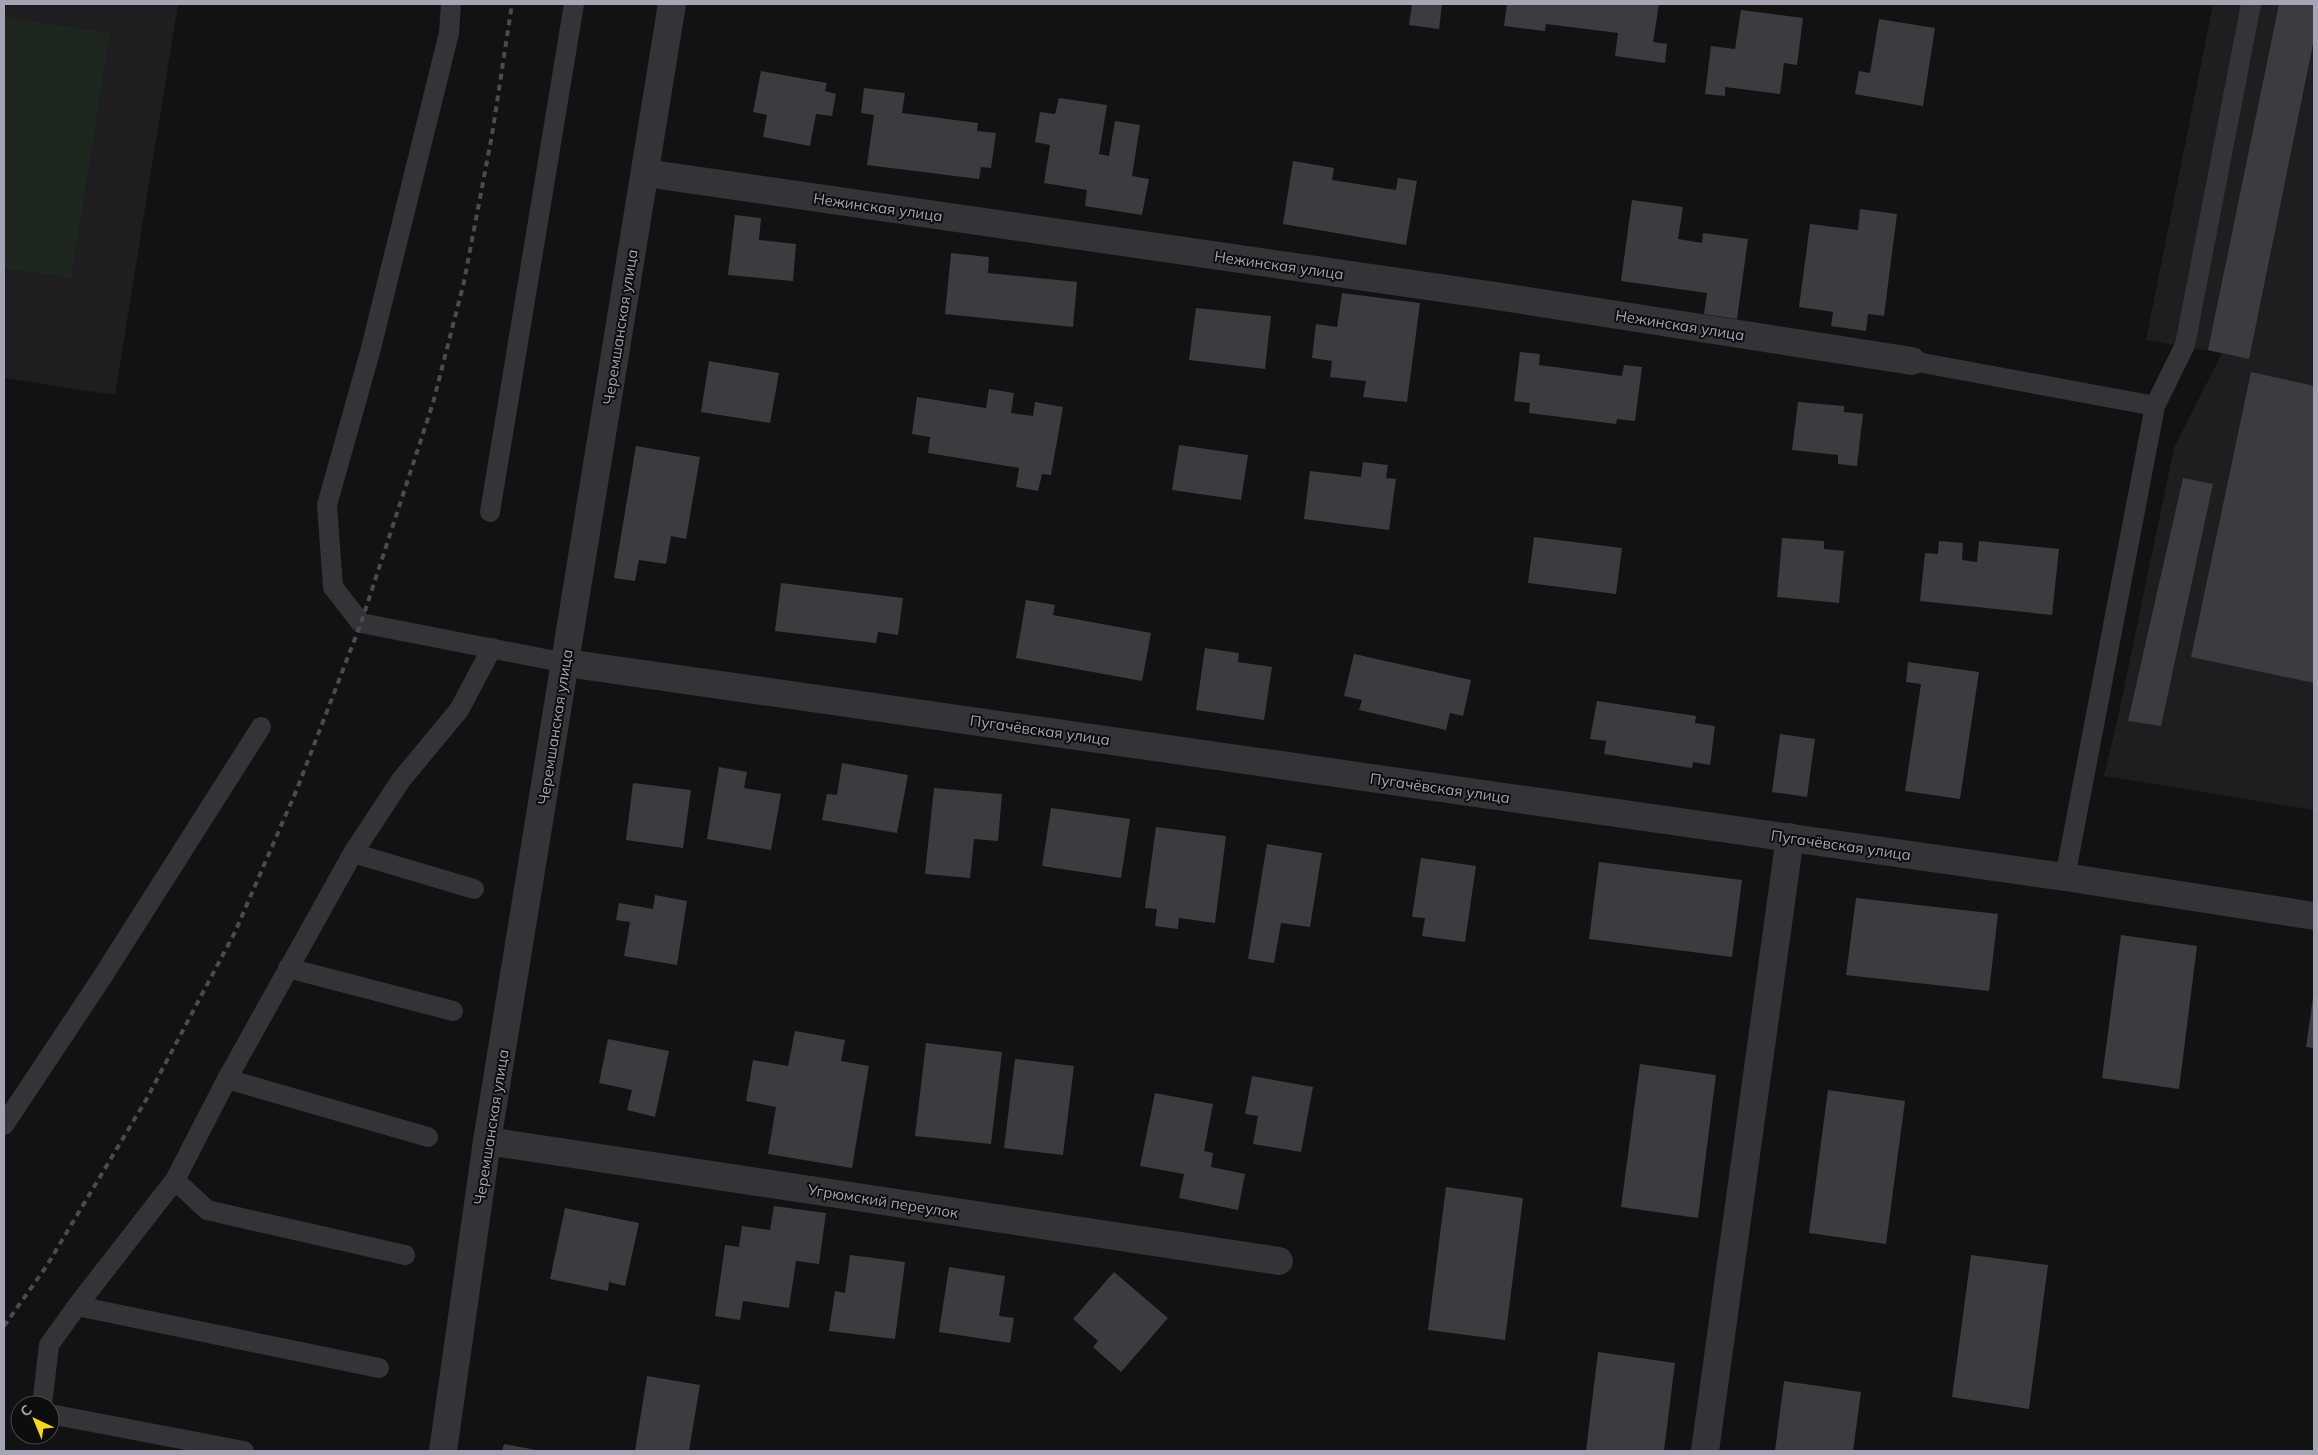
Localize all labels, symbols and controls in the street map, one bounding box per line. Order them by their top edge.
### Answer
street label: Нежинская улица [812,189,944,225]
street label: Нежинская улица [1213,247,1345,283]
street label: Черемшанская улица [598,248,642,406]
street label: Нежинская улица [1614,305,1746,345]
street label: Черемшанская улица [533,648,577,806]
street label: Пугачёвская улица [969,711,1111,749]
street label: Пугачёвская улица [1369,769,1511,807]
street label: Пугачёвская улица [1770,826,1912,864]
street label: Черемшанская улица [469,1048,513,1206]
street label: Угрюмский переулок [805,1180,961,1222]
north arrow [10,1395,60,1445]
text: С [16,1401,36,1420]

